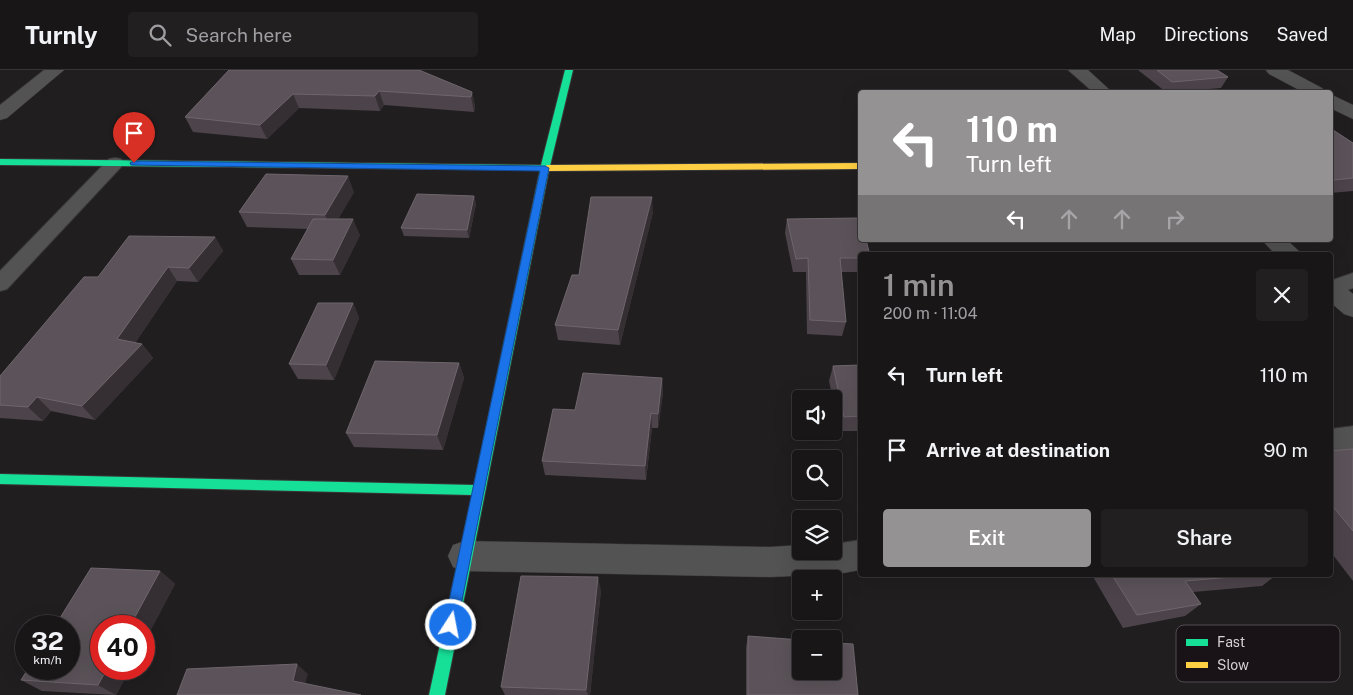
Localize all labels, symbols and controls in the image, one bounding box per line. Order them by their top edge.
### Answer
search box [128,12,478,57]
text: Turnly [25,21,98,49]
icon: search [146,21,174,49]
text: Search here [186,24,292,46]
text: Map [1099,24,1136,45]
text: Directions [1164,24,1249,45]
text: Saved [1277,24,1328,45]
text: 110 m [966,109,1058,150]
icon: left [883,110,948,175]
pin [113,112,155,163]
icon: arrive [120,119,148,147]
text: Turn left [966,151,1052,177]
icon: left [1002,205,1030,233]
icon: ahead [1055,205,1083,233]
icon: ahead [1108,205,1136,233]
icon: right [1161,205,1189,233]
text: 1 min [883,267,954,303]
button: close [1256,269,1308,321]
text: 200 m · 11:04 [883,304,978,323]
icon: left [883,361,911,389]
text: Turn left [926,364,1003,386]
text: 110 m [1260,364,1308,386]
map controls [792,390,842,680]
button: sound [792,390,842,440]
icon: arrive [883,436,911,464]
text: Arrive at destination [926,439,1110,461]
text: 90 m [1264,439,1308,461]
button: search [792,450,842,500]
button: Exit [883,509,1091,567]
button: Share [1101,509,1308,567]
button: layers [792,510,842,560]
button: + [792,570,842,620]
position arrow [424,598,476,650]
speed limit sign: 40 [90,615,155,680]
legend [1176,625,1340,682]
text: 32 [31,626,64,656]
button: − [792,630,842,680]
text: Fast [1217,634,1245,650]
text: km/h [33,653,62,667]
text: Slow [1217,657,1249,673]

